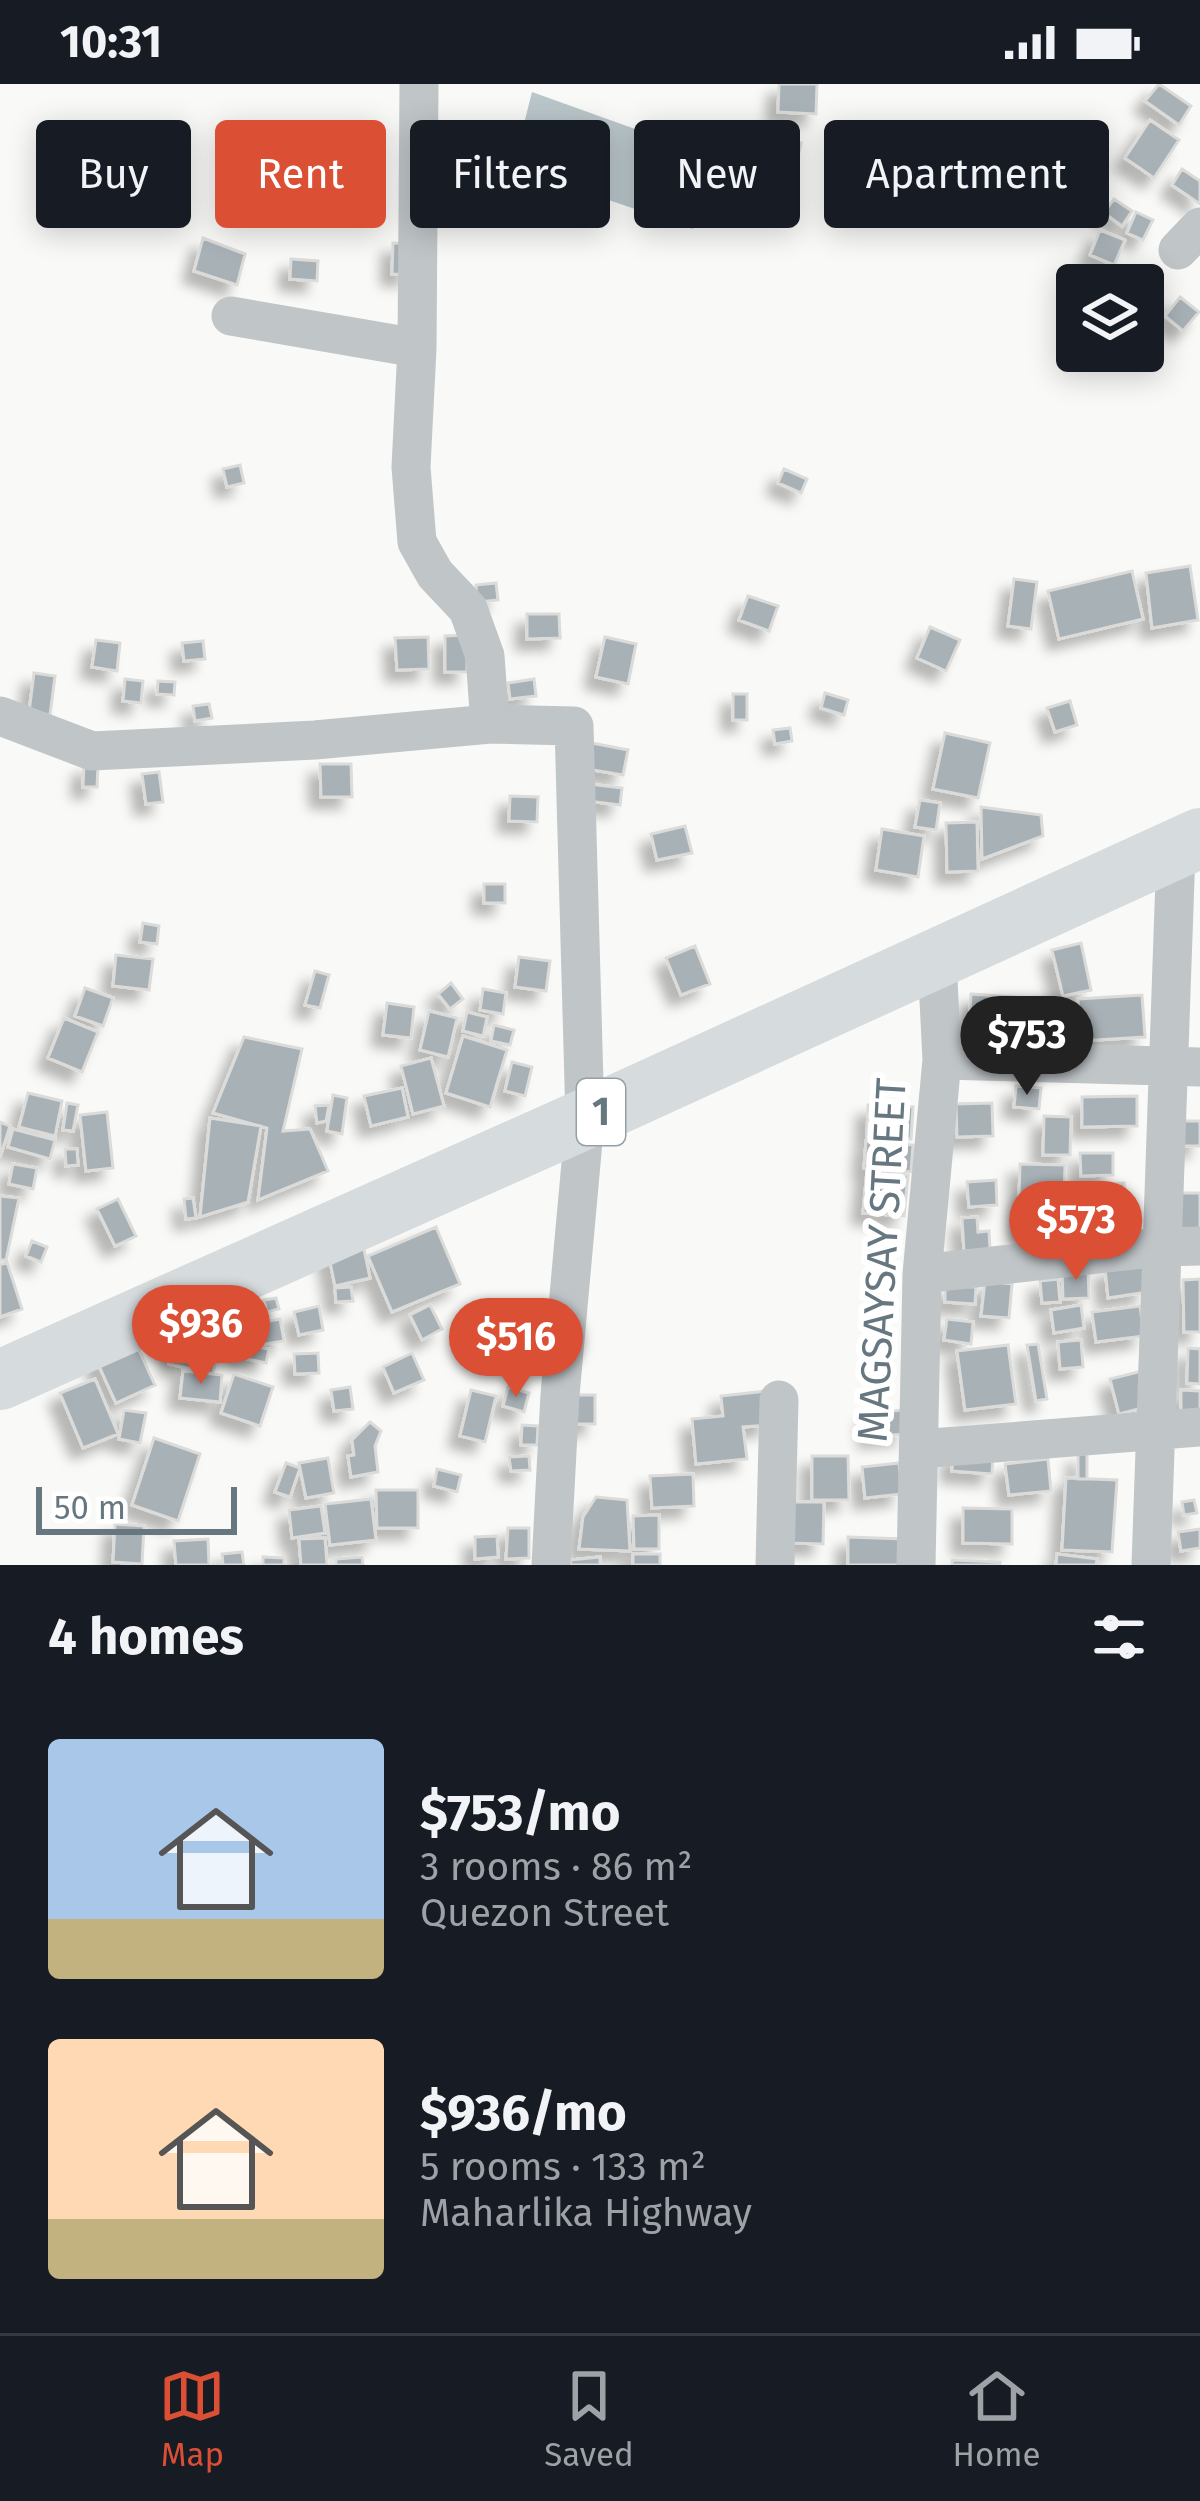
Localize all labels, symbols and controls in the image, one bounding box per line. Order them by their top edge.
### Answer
text: 10:31 [60,15,162,69]
chip: Buy [36,120,191,228]
chip: Rent [215,120,386,228]
chip: Filters [410,120,610,228]
chip: New [634,120,800,228]
chip: Apartment [824,120,1109,228]
map controls [1056,264,1164,372]
button: layers [1056,264,1164,372]
pin: $753 [956,996,1098,1098]
text: $753 [987,1012,1067,1058]
street label: MAGSAYSAY STREET [847,1076,917,1443]
road number: 1 [577,1079,625,1145]
pin: $573 [1005,1181,1147,1283]
text: $573 [1036,1197,1116,1243]
pin: $936 [130,1285,272,1387]
pin: $516 [445,1298,587,1400]
text: $936 [159,1301,243,1347]
text: $516 [476,1314,556,1360]
scale bar [36,1481,237,1534]
text: 50 m [54,1488,126,1528]
icon: filters [1086,1604,1152,1670]
text: 4 homes [48,1606,244,1668]
text: $753/mo [420,1782,620,1844]
icon: home [144,1787,288,1931]
text: 3 rooms · 86 m² [420,1844,692,1890]
text: Quezon Street [420,1890,669,1936]
text: $936/mo [420,2082,627,2144]
icon: home [144,2087,288,2231]
text: 5 rooms · 133 m² [420,2144,706,2190]
text: Maharlika Highway [420,2190,752,2236]
tab: Map [159,2363,225,2475]
tab: Saved [544,2363,634,2475]
tab: Home [953,2363,1041,2475]

